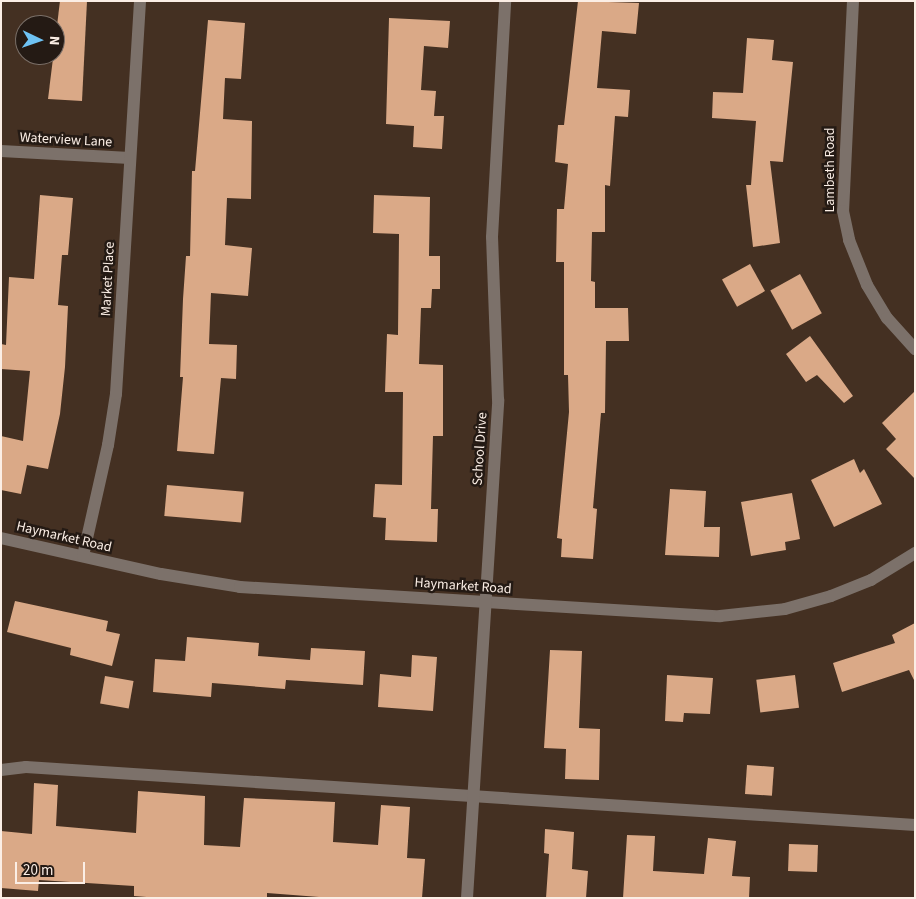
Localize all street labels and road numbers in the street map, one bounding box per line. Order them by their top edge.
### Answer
street label: Lambeth Road [822,127,838,213]
street label: Waterview Lane [19,129,113,151]
street label: Market Place [98,241,118,317]
street label: School Drive [469,412,491,486]
street label: Haymarket Road [15,518,113,556]
street label: Haymarket Road [414,574,512,598]

